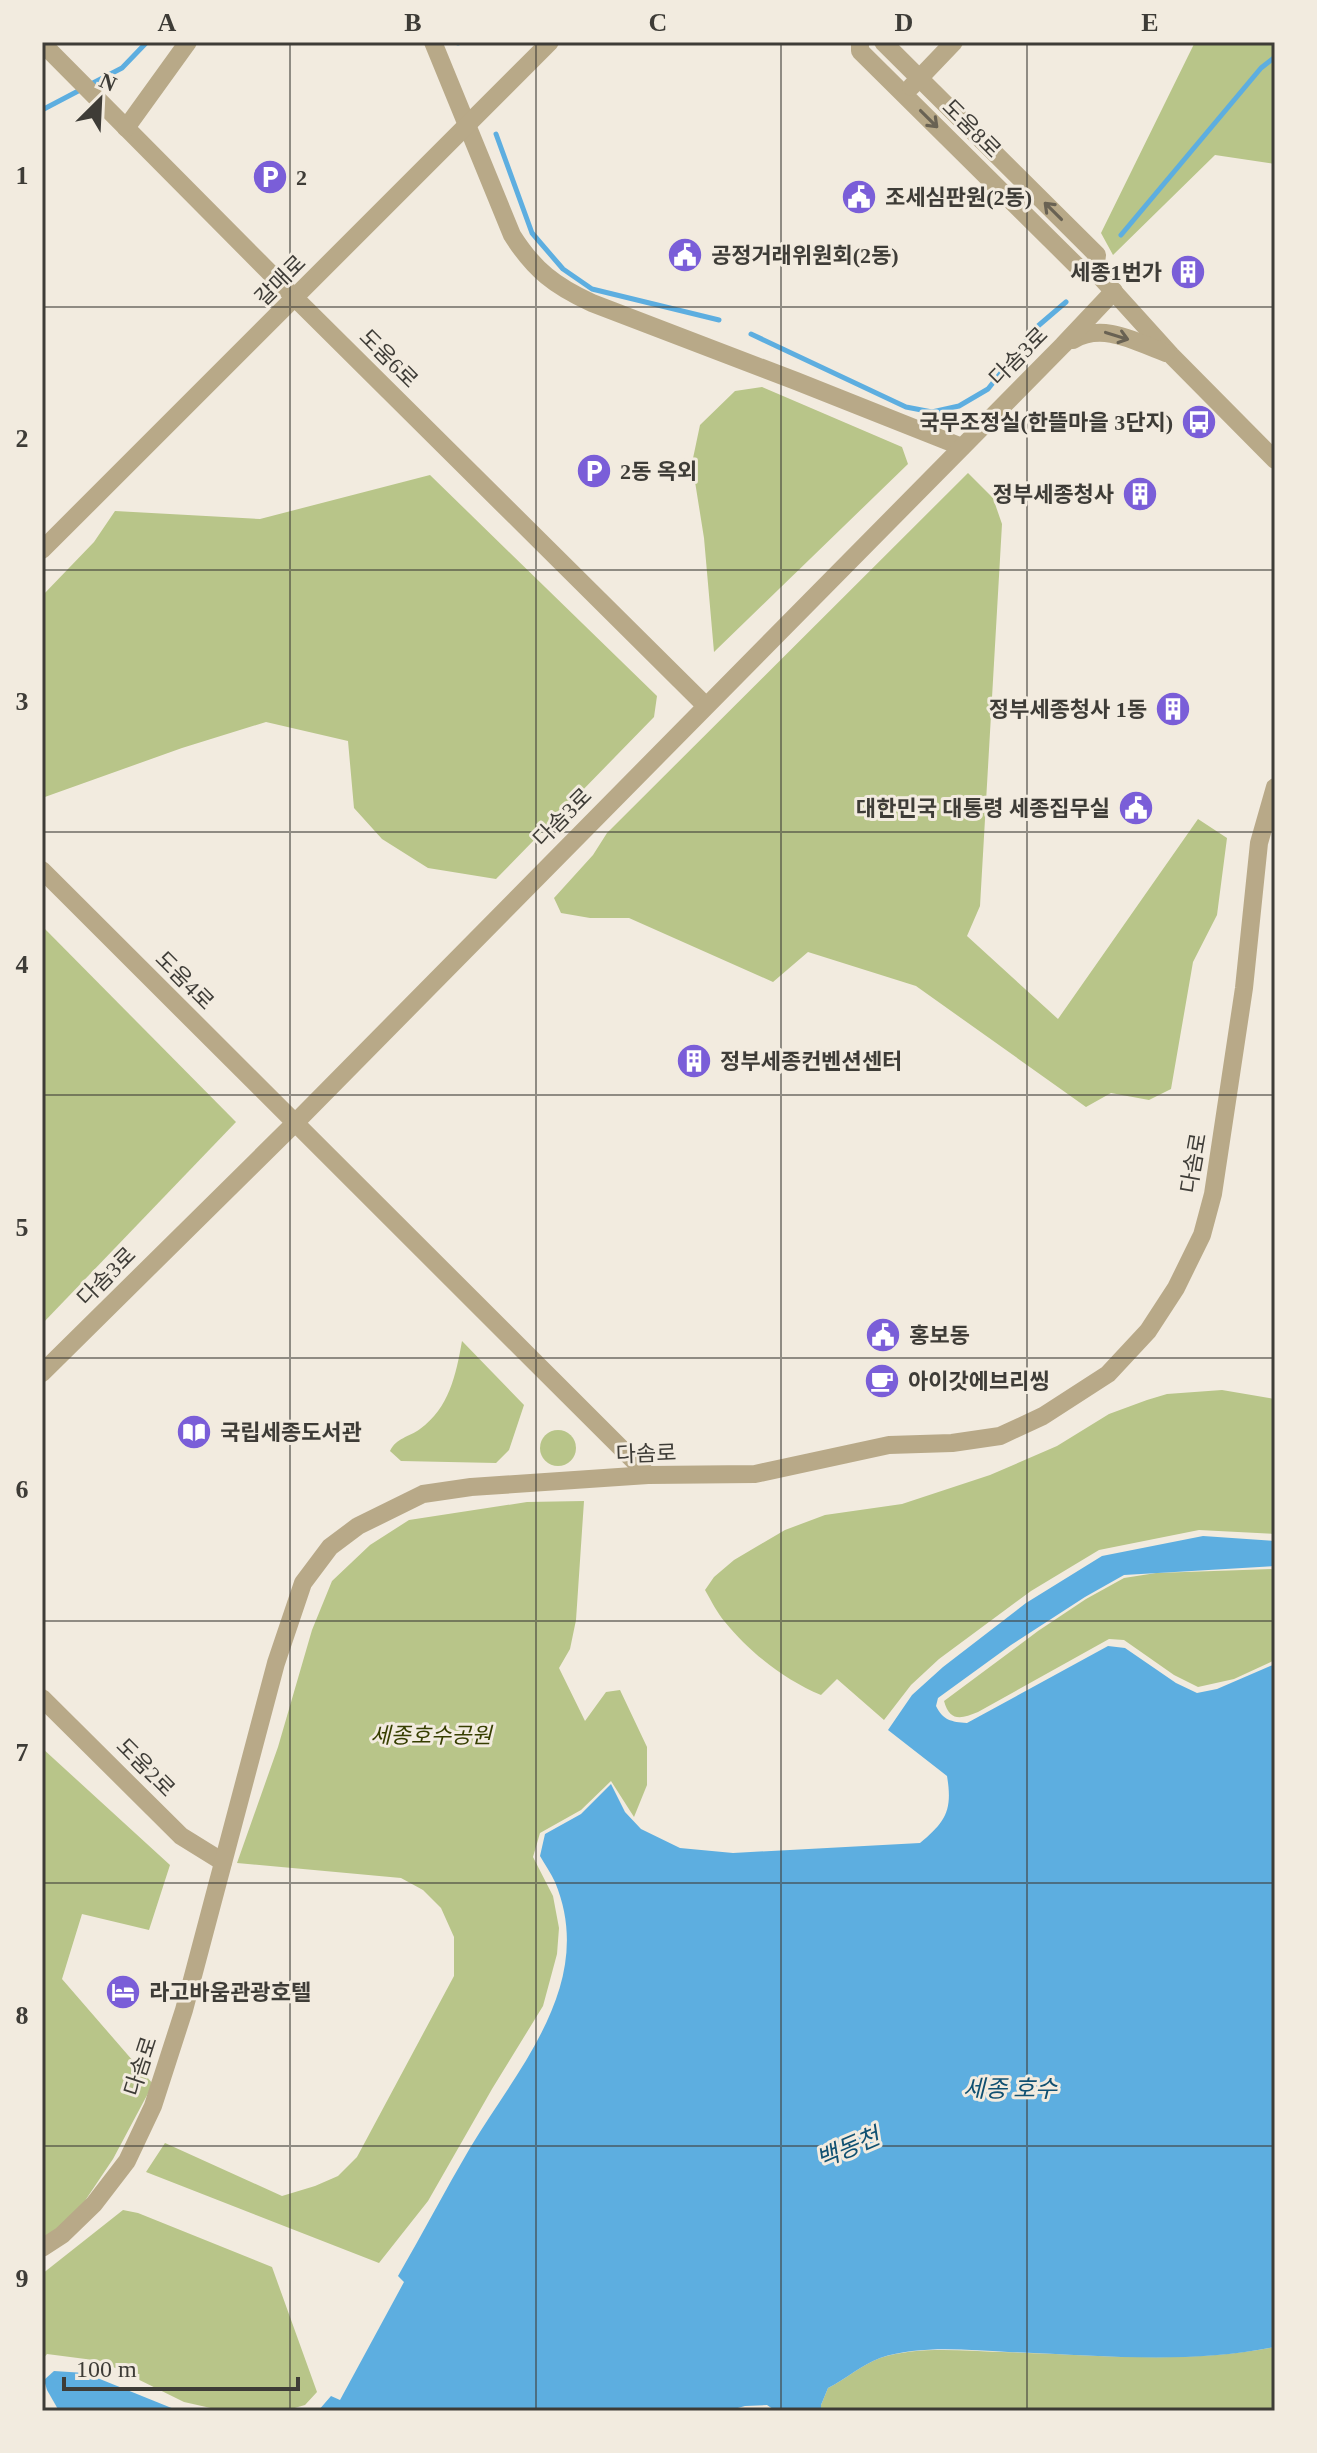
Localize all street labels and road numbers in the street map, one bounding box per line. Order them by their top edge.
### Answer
street label: 도움8로 [937,94,1006,163]
street label: 갈매로 [250,250,311,311]
street label: 다솜3로 [984,322,1053,391]
street label: 도움6로 [354,324,423,393]
street label: 다솜3로 [528,783,597,852]
street label: 도움4로 [150,946,219,1015]
street label: 다솜로 [1176,1131,1211,1195]
street label: 다솜3로 [72,1242,141,1311]
street label: 다솜로 [615,1440,677,1467]
street label: 도움2로 [111,1733,180,1802]
street label: 다솜로 [119,2033,162,2099]

